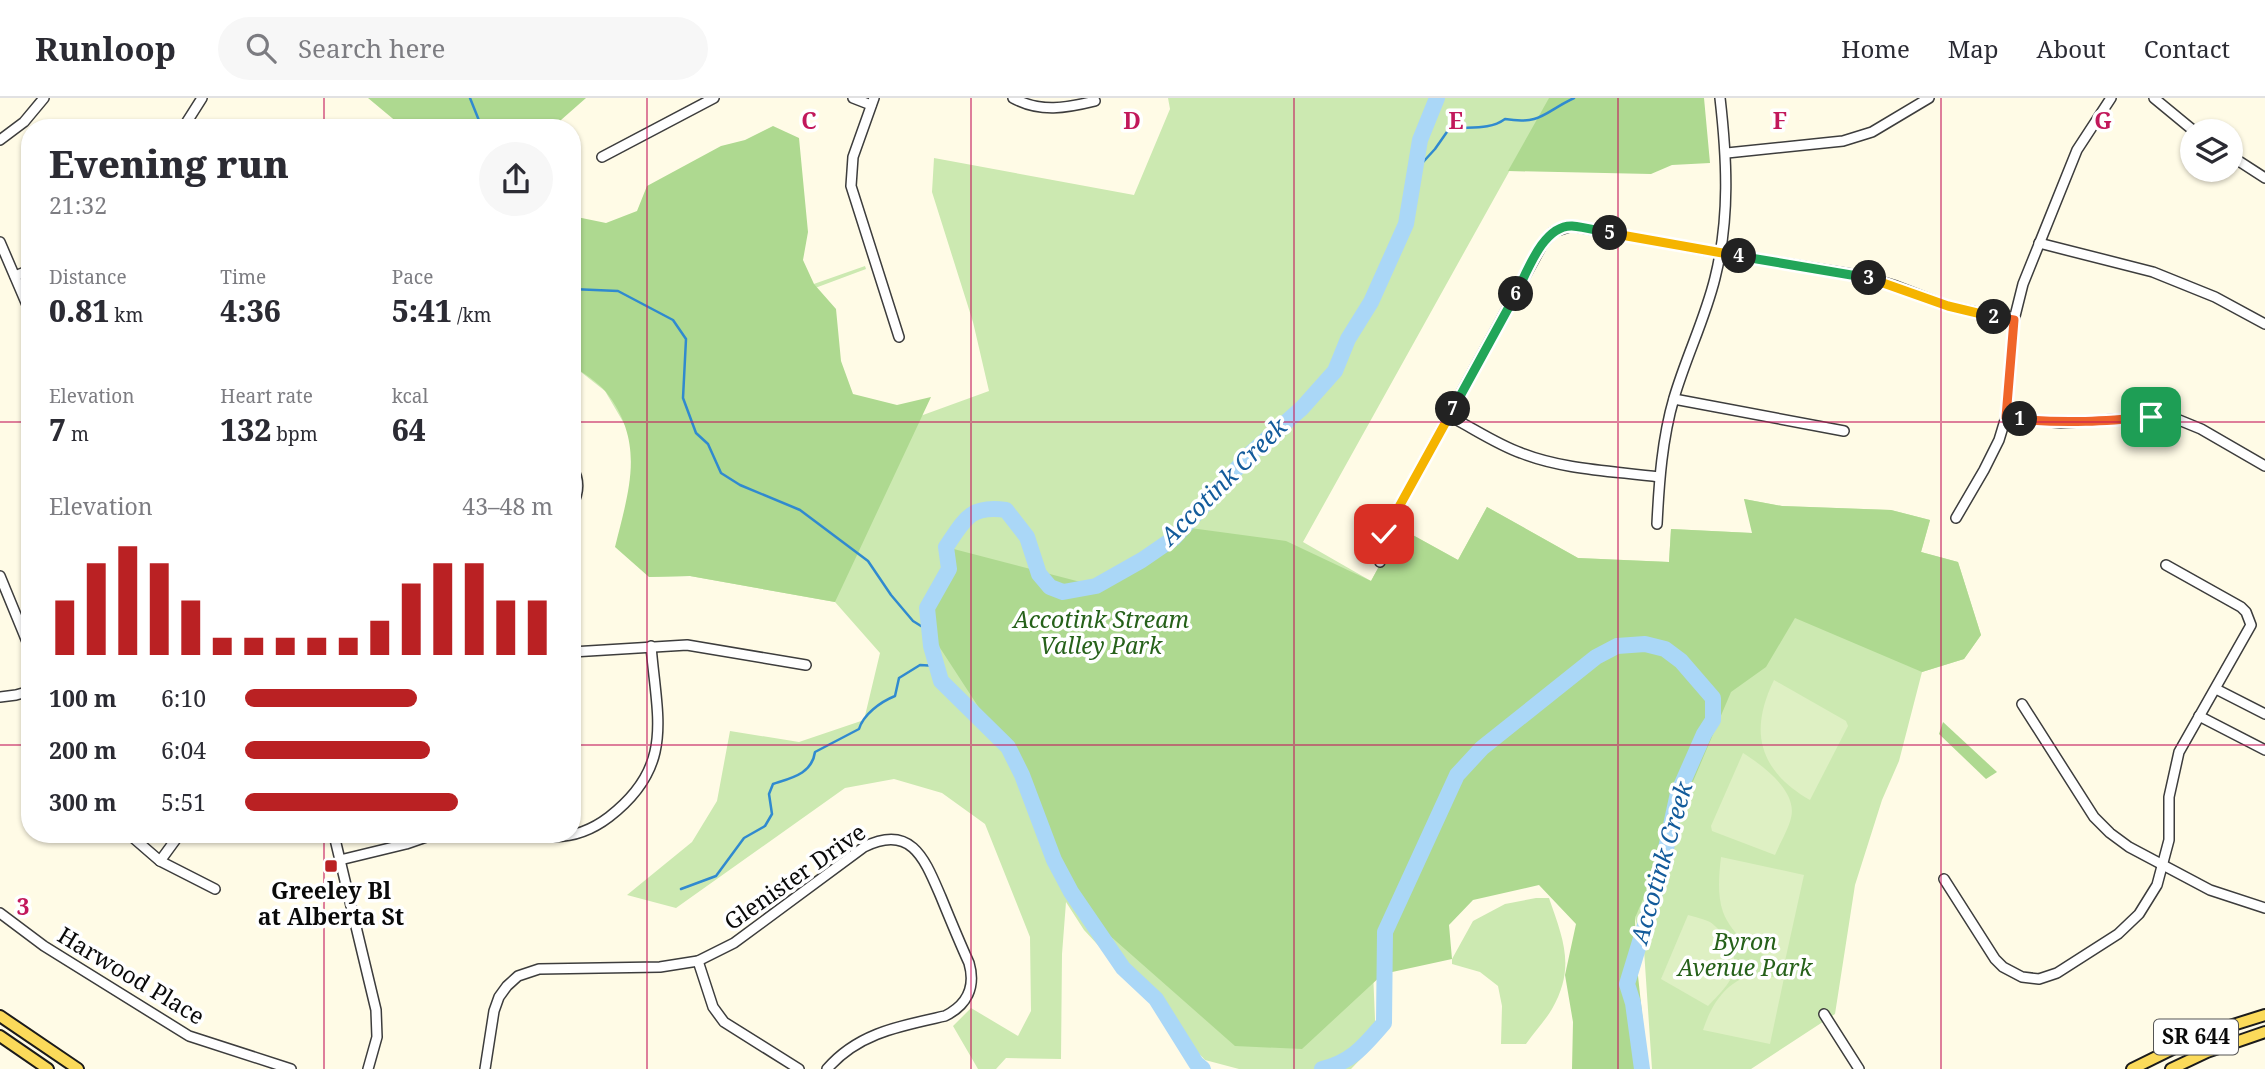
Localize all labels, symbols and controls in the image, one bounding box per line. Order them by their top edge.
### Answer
search box [218,17,708,80]
text: Runloop [35,26,176,71]
icon: search [242,29,280,67]
text: Search here [298,30,446,66]
text: Home [1841,32,1910,65]
text: Map [1948,32,1999,65]
text: About [2037,32,2106,65]
text: Contact [2144,32,2230,65]
text: C [801,104,817,136]
text: D [1123,104,1141,136]
text: E [1448,104,1464,136]
text: F [1773,104,1787,136]
text: G [2094,104,2112,136]
map controls [2180,119,2243,182]
button: layers [2180,119,2243,182]
text: Evening run [49,137,289,189]
button: share [479,142,553,216]
text: 21:32 [49,189,107,221]
pin: 5 [1592,216,1628,250]
text: 5 [1604,219,1615,245]
pin: 4 [1722,238,1756,274]
text: 4 [1733,242,1744,268]
pin: 3 [1852,260,1886,296]
text: Distance [49,264,127,290]
text: Time [220,264,266,290]
text: Pace [392,264,433,290]
text: 3 [1863,264,1874,290]
pin: 6 [1498,276,1534,312]
text: 6 [1510,280,1521,306]
text: 0.81 [49,290,109,331]
text: 4:36 [220,290,281,331]
text: 5:41 [392,290,452,331]
pin: 2 [1976,300,2011,334]
text: km [109,302,143,328]
text: /km [452,302,492,328]
text: 2 [1988,303,1999,329]
text: Elevation [49,383,135,409]
text: Heart rate [220,383,313,409]
text: kcal [392,383,428,409]
pin [2121,387,2181,447]
pin: 7 [1436,392,1470,426]
text: 7 [1447,395,1458,421]
icon: arrive [2132,398,2170,436]
pin: 1 [2002,402,2038,436]
text: 1 [2014,405,2025,431]
text: 7 [49,409,66,450]
text: 132 [220,409,271,450]
text: 64 [392,409,426,450]
water label: Accotink Creek [1151,409,1295,553]
text: m [66,421,89,447]
text: bpm [271,421,318,447]
text: Elevation [49,490,153,522]
text: 43–48 m [462,490,553,522]
pin [1354,504,1414,564]
icon: check [1365,515,1403,553]
park label: Accotink Stream Valley Park [1011,603,1189,661]
text: 100 m [49,682,117,714]
text: 6:10 [161,682,206,714]
text: 200 m [49,734,117,766]
text: 6:04 [161,734,206,766]
water label: Accotink Creek [1621,776,1700,949]
text: 300 m [49,786,117,818]
text: 5:51 [161,786,206,818]
street label: Glenister Drive [717,815,872,937]
marker: Greeley Bl at Alberta St [323,858,339,874]
place label: Greeley Bl at Alberta St [258,874,404,932]
text: 3 [17,890,30,922]
street label: Harwood Place [52,919,211,1032]
park label: Byron Avenue Park [1676,925,1813,983]
road number: SR 644 [2154,1020,2238,1054]

